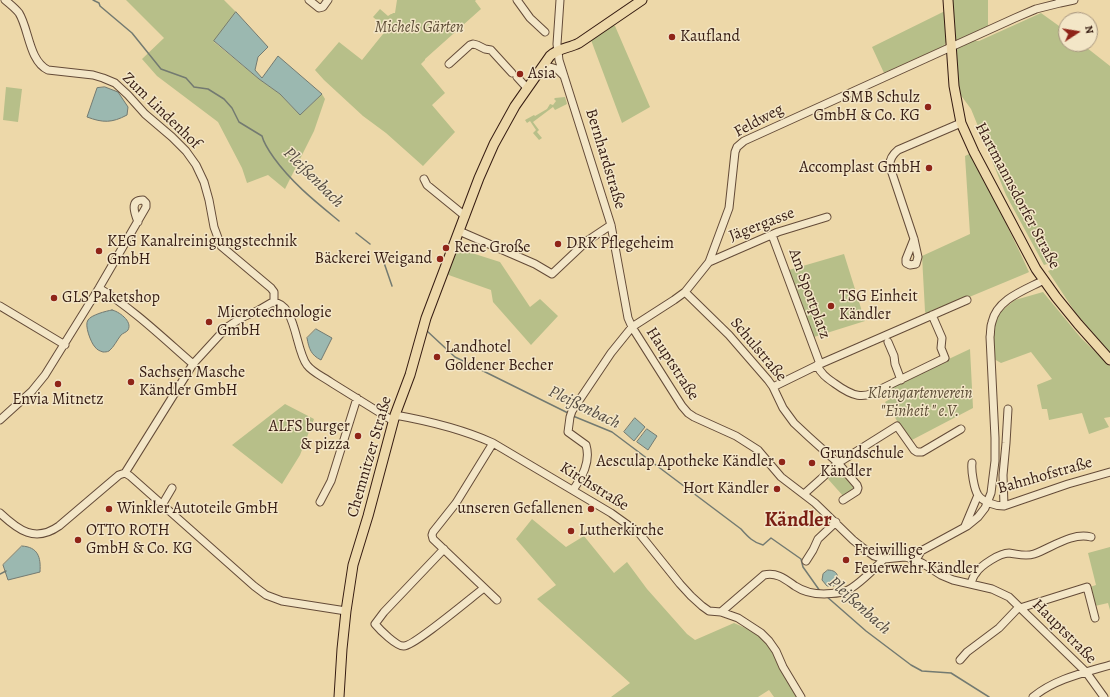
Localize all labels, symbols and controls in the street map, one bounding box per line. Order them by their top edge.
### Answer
north arrow [1058,12,1098,52]
park label: Michels Gärten [374,18,464,38]
text: N [1081,24,1097,35]
place label: Kaufland [680,27,740,47]
marker: Kaufland [667,32,677,42]
place label: Asia [528,64,556,84]
street label: Zum Lindenhof [118,69,204,153]
marker: Asia [515,69,525,79]
place label: SMB Schulz GmbH & Co. KG [813,88,920,126]
street label: Feldweg [731,100,787,142]
marker: SMB Schulz GmbH & Co. KG [923,102,933,112]
street label: Bernhardstraße [581,107,629,211]
street label: Hartmannsdorfer Straße [970,119,1064,273]
water label: Pleißenbach [278,143,348,213]
place label: Accomplast GmbH [799,158,921,178]
marker: Accomplast GmbH [924,163,934,173]
street label: Jägergasse [726,204,798,246]
place label: KEG Kanalreinigungstechnik GmbH [107,232,297,270]
place label: DRK Pflegeheim [566,234,674,254]
place label: Rene Große [454,238,530,258]
marker: DRK Pflegeheim [553,239,563,249]
marker: Rene Große [441,243,451,253]
marker: KEG Kanalreinigungstechnik GmbH [94,246,104,256]
street label: Am Sportplatz [784,246,834,342]
place label: Bäckerei Weigand [315,249,432,269]
marker: Bäckerei Weigand [435,254,445,264]
place label: TSG Einheit Kändler [839,287,918,325]
place label: GLS Paketshop [62,288,160,308]
marker: GLS Paketshop [49,293,59,303]
marker: TSG Einheit Kändler [826,301,836,311]
place label: Microtechnologie GmbH [217,303,332,341]
street label: Schulstraße [726,314,790,386]
marker: Microtechnologie GmbH [204,317,214,327]
street label: Hauptstraße [641,324,703,404]
place label: Landhotel Goldener Becher [445,338,553,376]
marker: Landhotel Goldener Becher [432,352,442,362]
place label: Sachsen Masche Kändler GmbH [139,363,245,401]
marker: Sachsen Masche Kändler GmbH [126,377,136,387]
marker: Envia Mitnetz [53,379,63,389]
water label: Pleißenbach [545,382,623,434]
park label: Kleingartenverein "Einheit " e.V. [868,384,972,422]
place label: Envia Mitnetz [12,390,104,410]
street label: Chemnitzer Straße [344,394,396,520]
place label: ALFS burger & pizza [269,417,350,455]
marker: ALFS burger & pizza [353,431,363,441]
place label: Grundschule Kändler [820,444,904,482]
place label: Aesculap Apotheke Kändler [597,452,774,472]
street label: Bahnhofstraße [995,453,1095,499]
marker: Aesculap Apotheke Kändler [777,457,787,467]
street label: Kirchstraße [556,458,632,516]
marker: Grundschule Kändler [807,458,817,468]
place label: Hort Kändler [683,479,769,499]
marker: Hort Kändler [772,484,782,494]
place label: Winkler Autoteile GmbH [117,499,279,519]
place label: unseren Gefallenen [457,499,583,519]
marker: Winkler Autoteile GmbH [104,504,114,514]
marker: unseren Gefallenen [586,504,596,514]
district label: Kändler [764,509,832,533]
place label: OTTO ROTH GmbH & Co. KG [86,521,193,559]
place label: Lutherkirche [579,521,664,541]
marker: Lutherkirche [566,526,576,536]
marker: OTTO ROTH GmbH & Co. KG [73,535,83,545]
place label: Freiwillige Feuerwehr Kändler [854,541,979,579]
marker: Freiwillige Feuerwehr Kändler [841,555,851,565]
water label: Pleißenbach [823,573,895,639]
street label: Hauptstraße [1028,596,1100,668]

